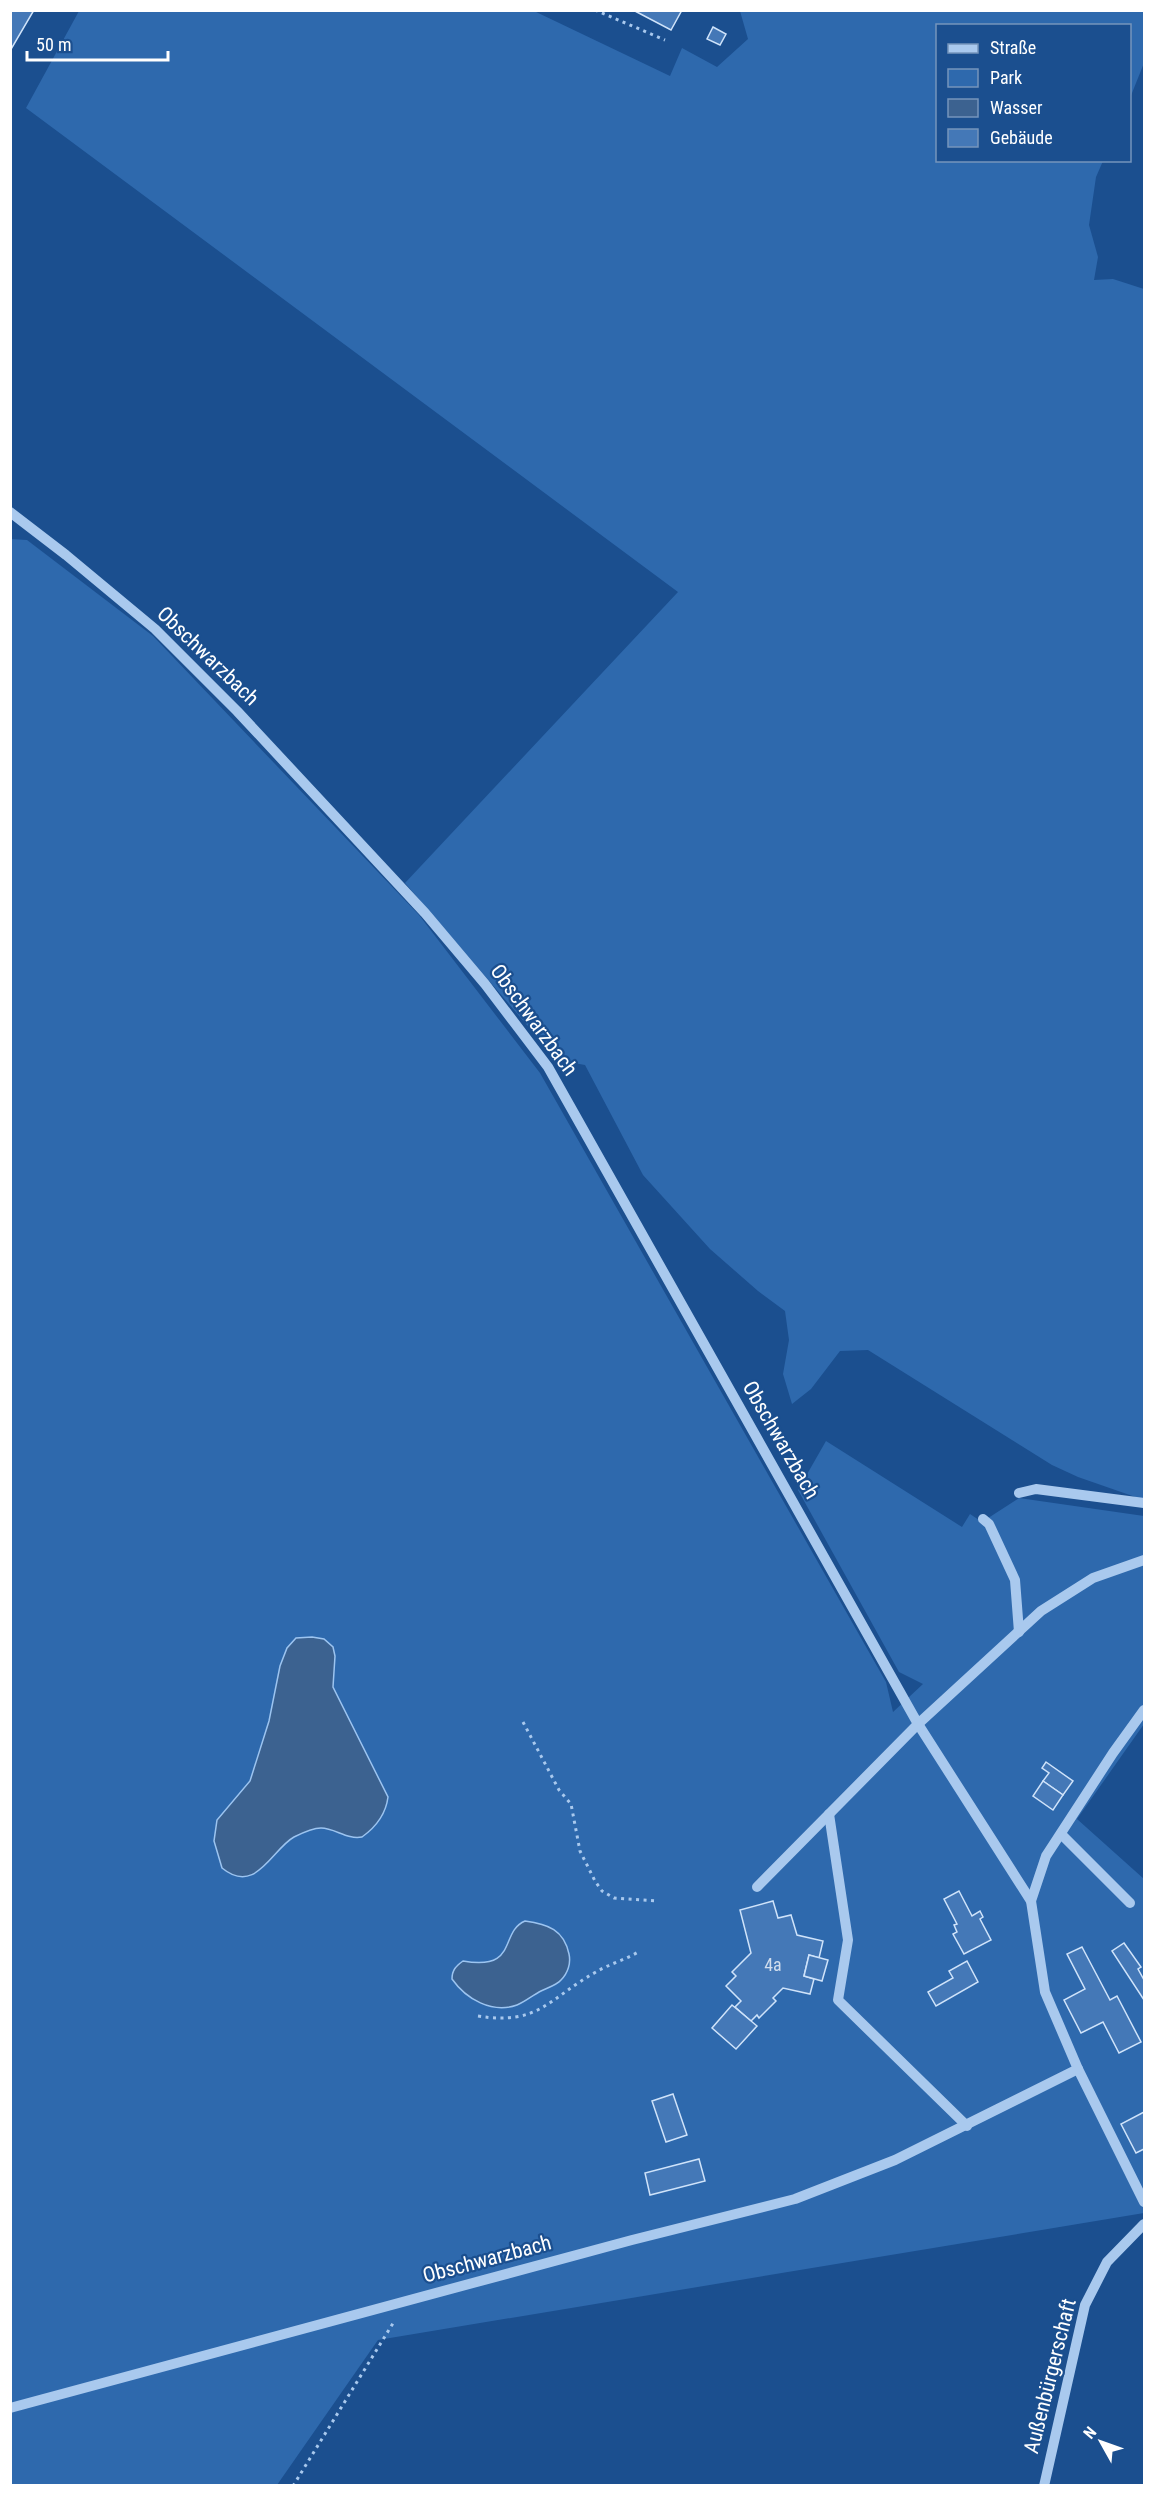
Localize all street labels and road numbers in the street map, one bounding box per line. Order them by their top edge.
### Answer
street label: Obschwarzbach [152,602,264,710]
street label: Obschwarzbach [486,960,582,1080]
street label: Obschwarzbach [738,1377,824,1503]
street label: Obschwarzbach [420,2230,554,2288]
street label: Außenbürgerschaft [1019,2296,1081,2456]

